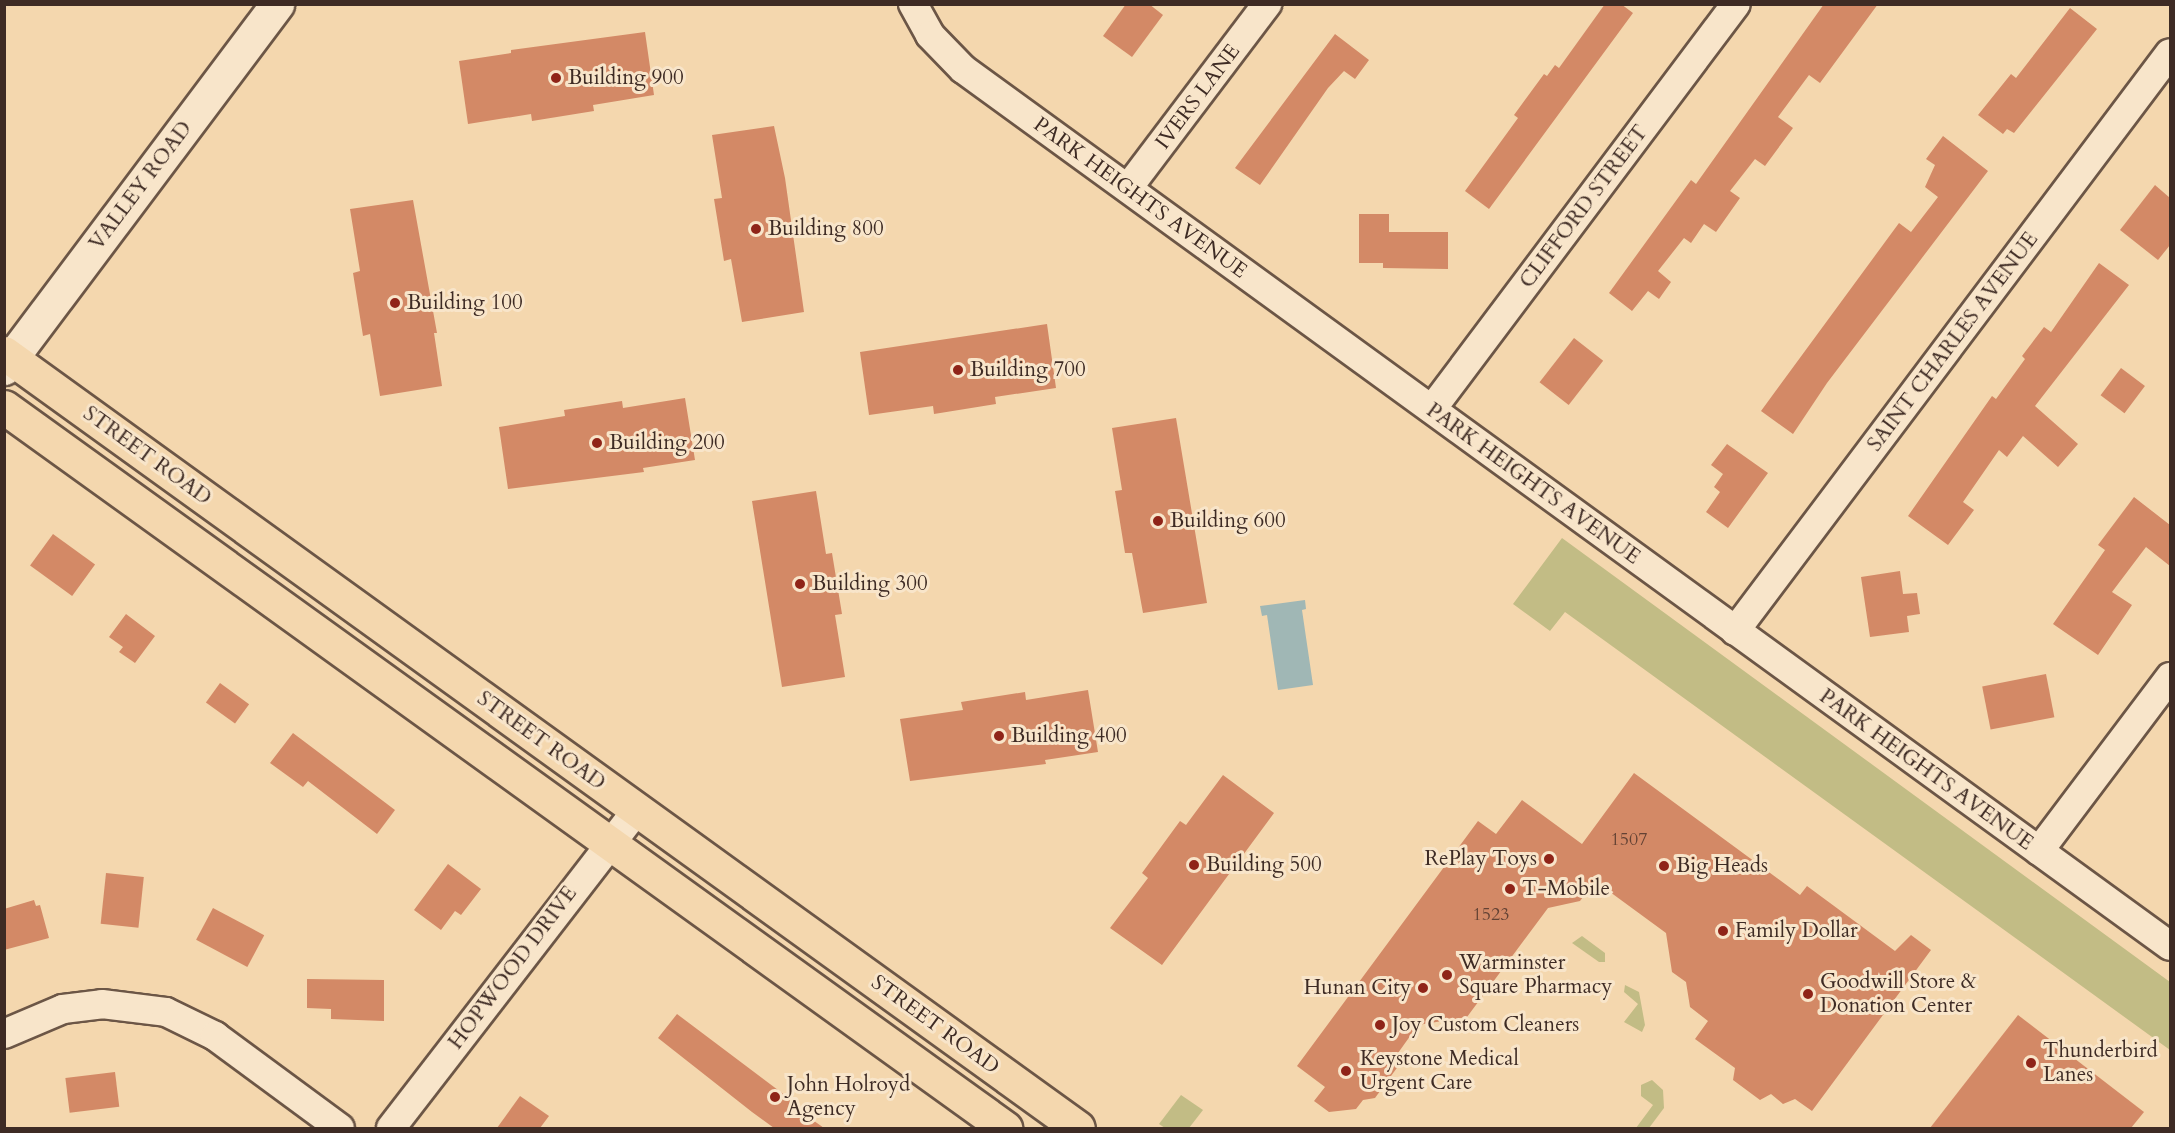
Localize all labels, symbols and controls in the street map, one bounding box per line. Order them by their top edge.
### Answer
street label: IVERS LANE [1150,40,1246,154]
place label: Building 900 [568,65,684,91]
marker: Building 900 [549,71,563,85]
street label: PARK HEIGHTS AVENUE [1028,112,1252,284]
street label: VALLEY ROAD [84,117,198,255]
street label: CLIFFORD STREET [1515,121,1653,293]
place label: Building 800 [768,216,884,242]
marker: Building 800 [749,222,763,236]
street label: SAINT CHARLES AVENUE [1862,227,2044,457]
place label: Building 100 [407,290,523,316]
marker: Building 100 [388,296,402,310]
place label: Building 700 [970,357,1086,383]
marker: Building 700 [951,363,965,377]
street label: PARK HEIGHTS AVENUE [1421,398,1645,570]
street label: STREET ROAD [78,401,216,511]
place label: Building 200 [609,430,725,456]
marker: Building 200 [590,436,604,450]
place label: Building 600 [1170,508,1286,534]
marker: Building 600 [1151,514,1165,528]
place label: Building 300 [812,571,928,597]
marker: Building 300 [793,577,807,591]
street label: PARK HEIGHTS AVENUE [1814,684,2038,856]
street label: STREET ROAD [472,686,610,796]
place label: Building 400 [1011,723,1127,749]
marker: Building 400 [992,729,1006,743]
house number: 1507 [1611,829,1647,851]
place label: RePlay Toys [1424,846,1537,872]
place label: Building 500 [1206,852,1322,878]
marker: RePlay Toys [1542,852,1556,866]
place label: Big Heads [1676,853,1768,879]
marker: Building 500 [1187,858,1201,872]
marker: Big Heads [1657,859,1671,873]
place label: T-Mobile [1522,876,1610,902]
street label: HOPWOOD DRIVE [444,882,582,1054]
marker: T-Mobile [1503,882,1517,896]
house number: 1523 [1473,904,1509,926]
place label: Family Dollar [1735,918,1858,944]
marker: Family Dollar [1716,924,1730,938]
place label: Warminster Square Pharmacy [1459,950,1612,1000]
marker: Warminster Square Pharmacy [1440,968,1454,982]
place label: Goodwill Store & Donation Center [1820,969,1977,1019]
street label: STREET ROAD [866,970,1004,1080]
place label: Hunan City [1304,975,1411,1001]
marker: Hunan City [1416,981,1430,995]
marker: Goodwill Store & Donation Center [1801,987,1815,1001]
place label: Joy Custom Cleaners [1392,1012,1579,1038]
marker: Joy Custom Cleaners [1373,1018,1387,1032]
place label: Thunderbird Lanes [2043,1038,2158,1088]
place label: Keystone Medical Urgent Care [1360,1046,1519,1096]
marker: Thunderbird Lanes [2024,1056,2038,1070]
marker: Keystone Medical Urgent Care [1337,1062,1355,1080]
place label: John Holroyd Agency [787,1072,910,1122]
marker: John Holroyd Agency [768,1090,782,1104]

